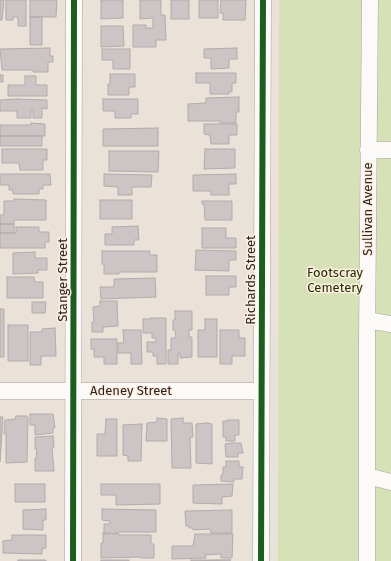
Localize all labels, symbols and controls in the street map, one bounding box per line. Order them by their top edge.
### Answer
street label: Sullivan Avenue [360,162,376,256]
street label: Richards Street [243,235,259,325]
street label: Stanger Street [55,238,71,322]
park label: Footscray Cemetery [307,265,363,296]
street label: Adeney Street [90,383,172,399]

